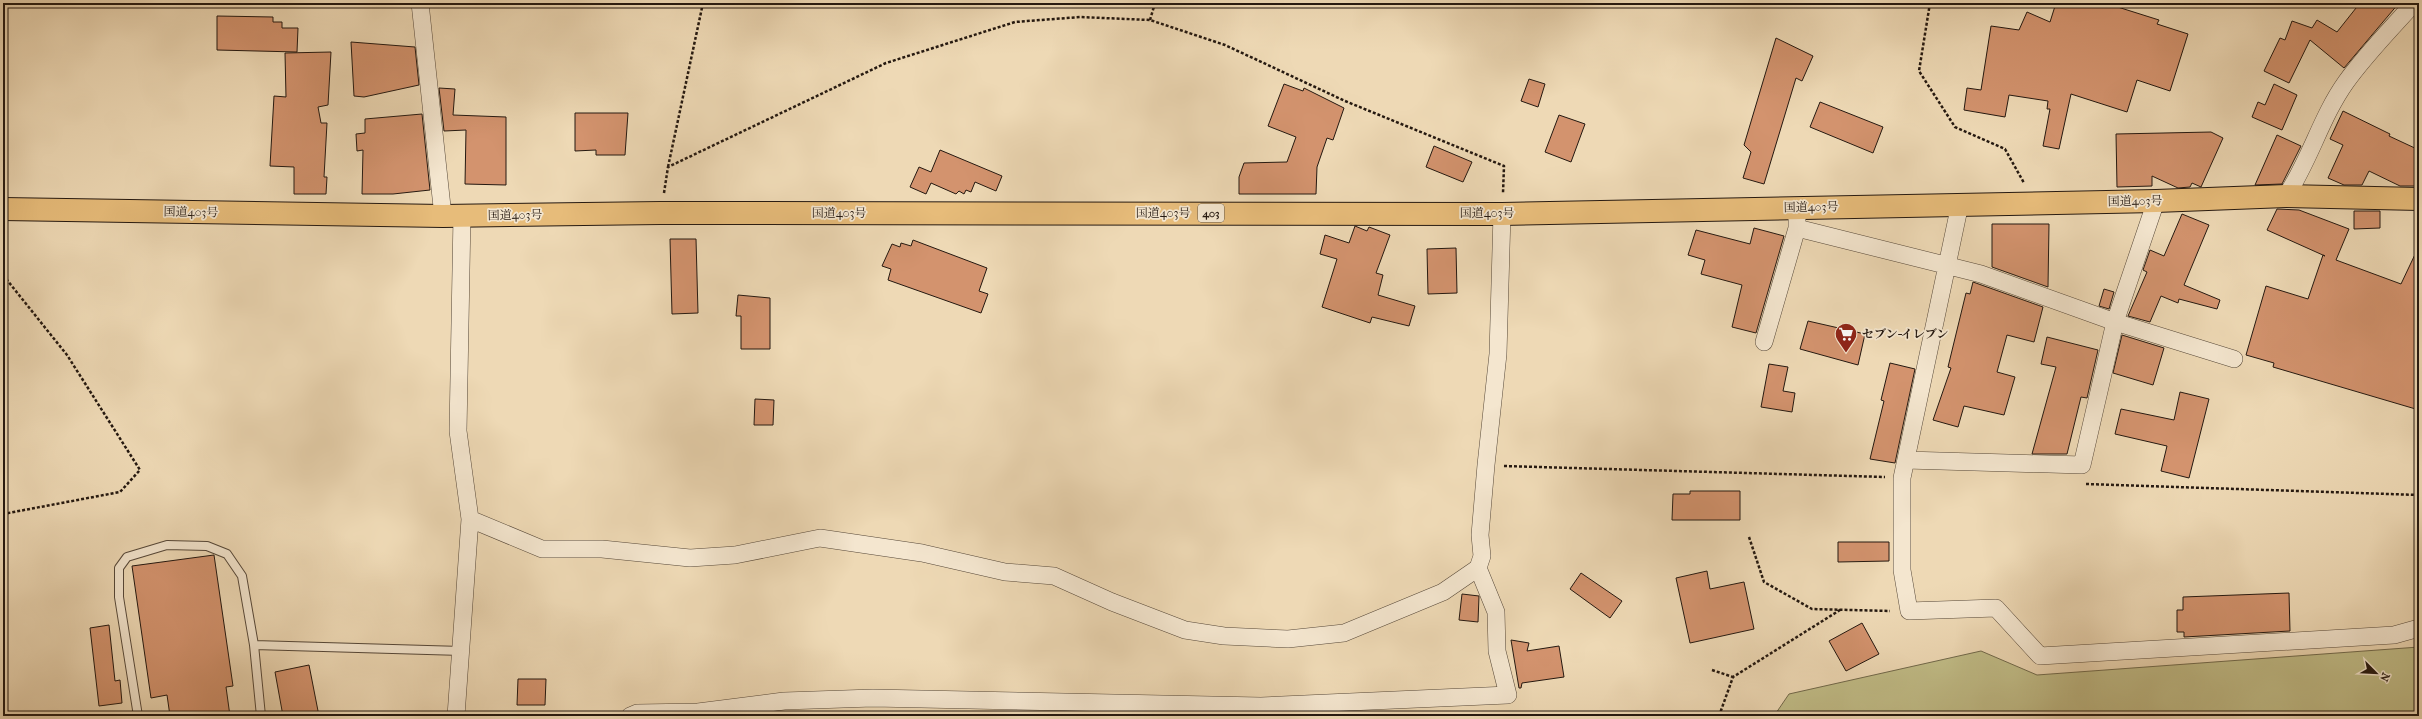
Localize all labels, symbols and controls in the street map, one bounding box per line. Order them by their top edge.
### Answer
street label: 国道403号 [2108,194,2162,208]
street label: 国道403号 [1784,200,1838,214]
road number: 403 [1198,204,1224,222]
street label: 国道403号 [164,205,218,219]
street label: 国道403号 [812,206,866,220]
street label: 国道403号 [1136,206,1190,220]
street label: 国道403号 [1460,206,1514,220]
street label: 国道403号 [488,208,542,222]
supermarket icon: セブン-イレブン [1833,321,1859,354]
place label: セブン-イレブン [1862,327,1948,341]
north arrow [2356,653,2396,693]
text: N [2377,670,2392,684]

